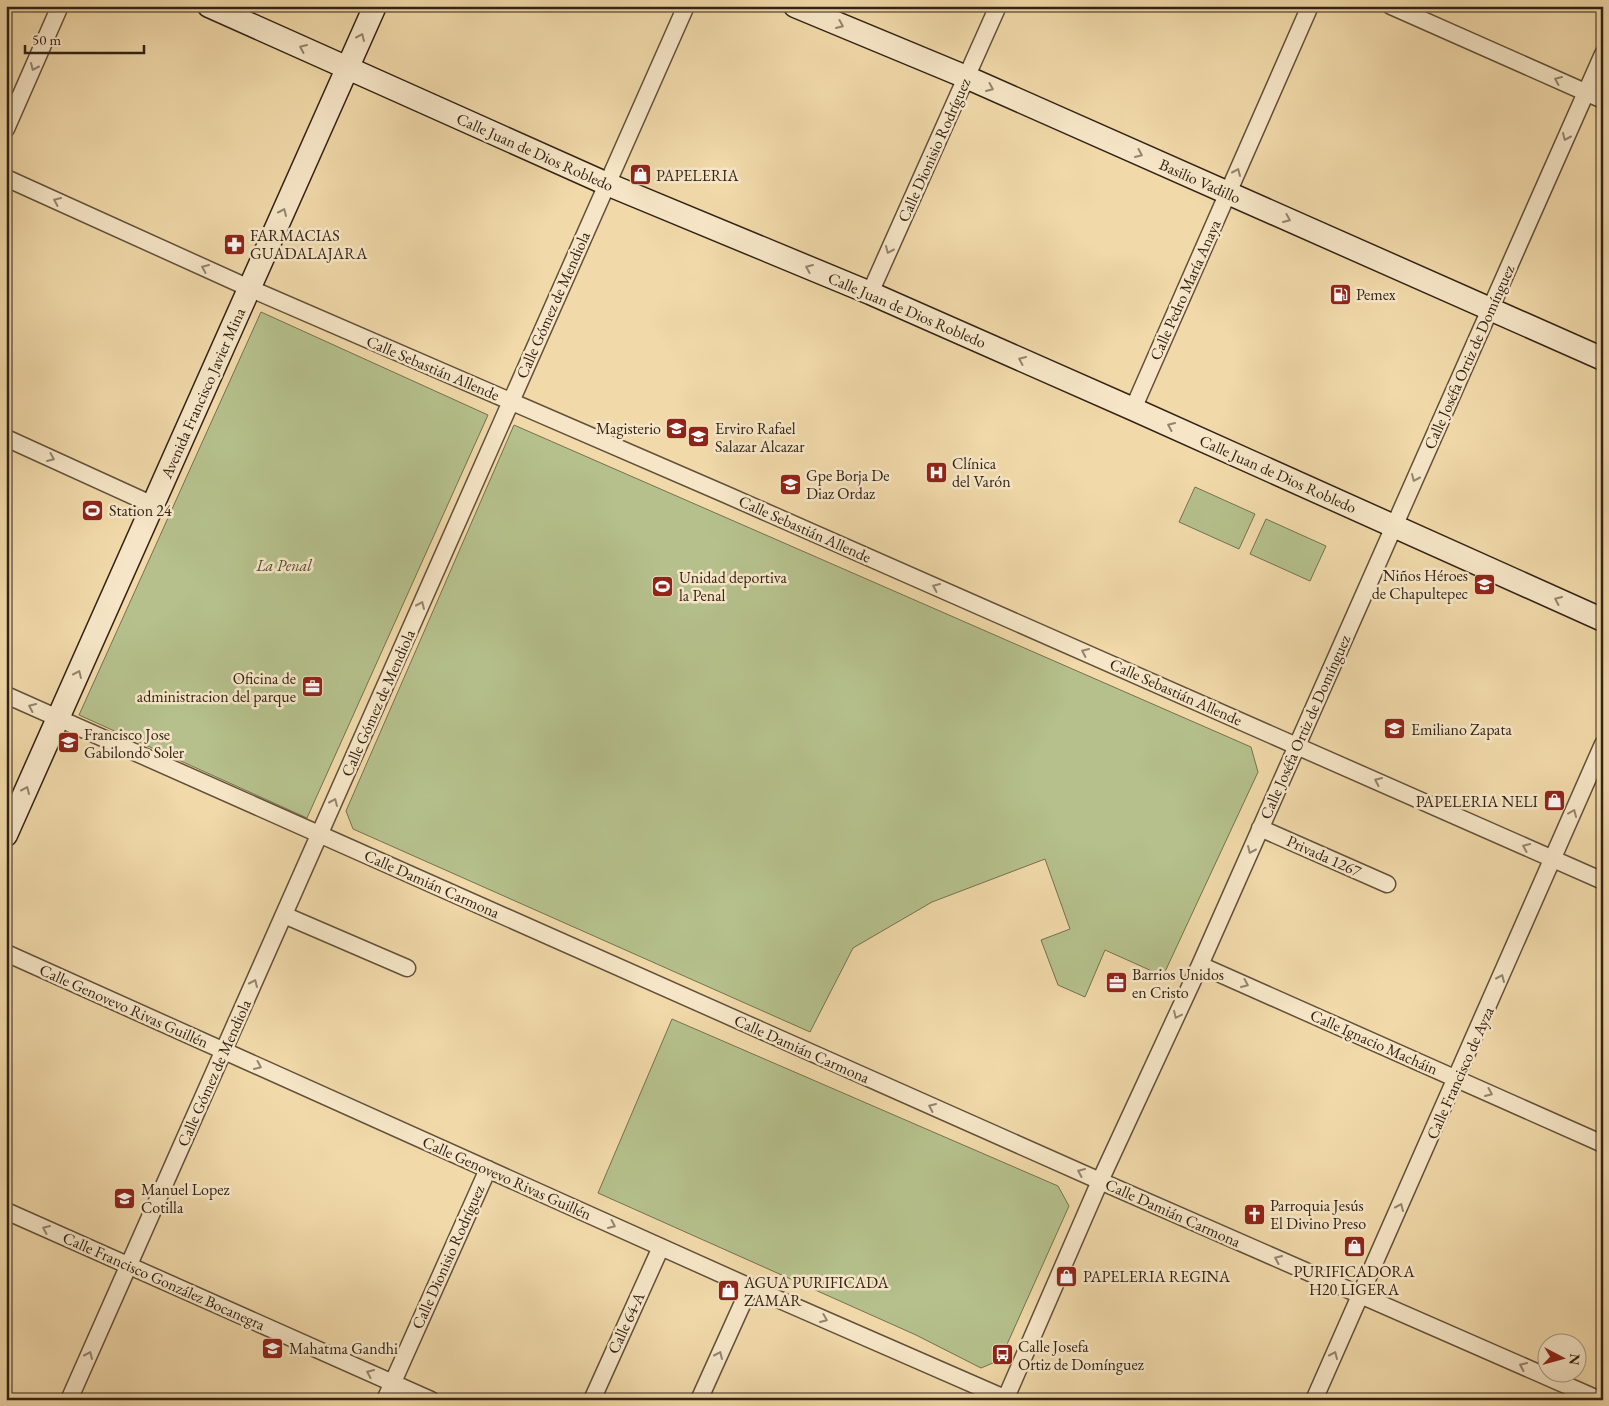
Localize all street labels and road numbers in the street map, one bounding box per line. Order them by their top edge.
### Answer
street label: Calle Dionisio Rodríguez [893,75,975,225]
street label: Calle Juan de Dios Robledo [453,108,617,196]
street label: Basilio Vadillo [1156,154,1244,208]
street label: Calle Pedro María Anaya [1145,216,1226,364]
street label: Calle Gómez de Mendiola [511,228,595,382]
street label: Calle Joséfa Ortiz de Domínguez [1419,262,1519,452]
street label: Calle Juan de Dios Robledo [825,267,989,353]
street label: Avenida Francisco Javier Mina [155,304,250,482]
street label: Calle Sebastián Allende [363,330,503,406]
street label: Calle Juan de Dios Robledo [1196,430,1360,518]
street label: Calle Sebastián Allende [736,490,874,568]
street label: Calle Gómez de Mendiola [336,626,420,780]
street label: Calle Joséfa Ortiz de Domínguez [1255,632,1355,822]
street label: Calle Sebastián Allende [1107,653,1245,731]
street label: Privada 1267 [1283,830,1365,882]
street label: Calle Damián Carmona [361,845,504,924]
street label: Calle Genovevo Rivas Guillén [36,959,212,1053]
street label: Calle Gómez de Mendiola [172,996,256,1150]
street label: Calle Francisco de Ayza [1421,1003,1499,1143]
street label: Calle Ignacio Macháin [1307,1004,1442,1080]
street label: Calle Damián Carmona [731,1010,874,1089]
street label: Calle Genovevo Rivas Guillén [419,1131,595,1225]
street label: Calle Damián Carmona [1102,1174,1245,1253]
street label: Calle Dionisio Rodríguez [407,1182,489,1332]
street label: Calle Francisco González Bocanegra [60,1227,269,1335]
street label: Calle 64-A [603,1288,650,1357]

